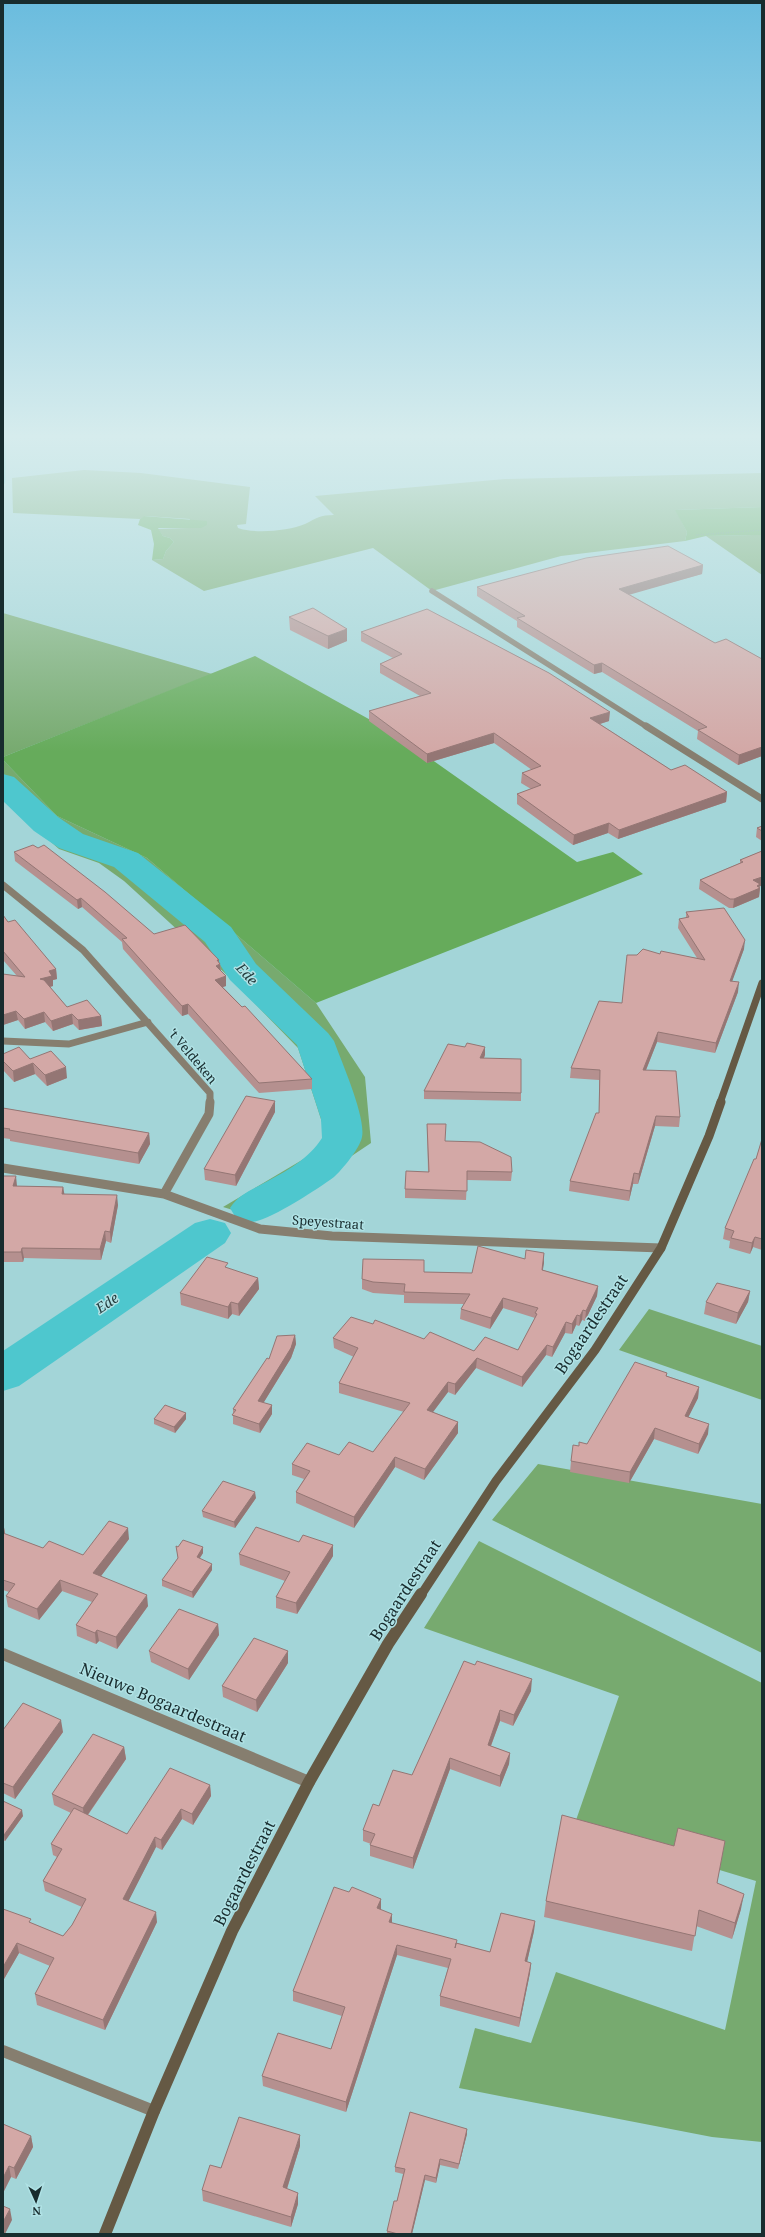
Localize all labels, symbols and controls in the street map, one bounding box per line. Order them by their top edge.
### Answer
water label: Ede [232,958,262,989]
street label: 't Veldeken [164,1024,222,1088]
street label: Speyestraat [292,1211,365,1234]
street label: Bogaardestraat [549,1269,633,1378]
water label: Ede [91,1288,122,1318]
street label: Bogaardestraat [364,1535,446,1645]
street label: Nieuwe Bogaardestraat [77,1657,250,1747]
street label: Bogaardestraat [208,1816,280,1930]
north arrow [16,2181,56,2221]
text: N [31,2204,41,2219]

